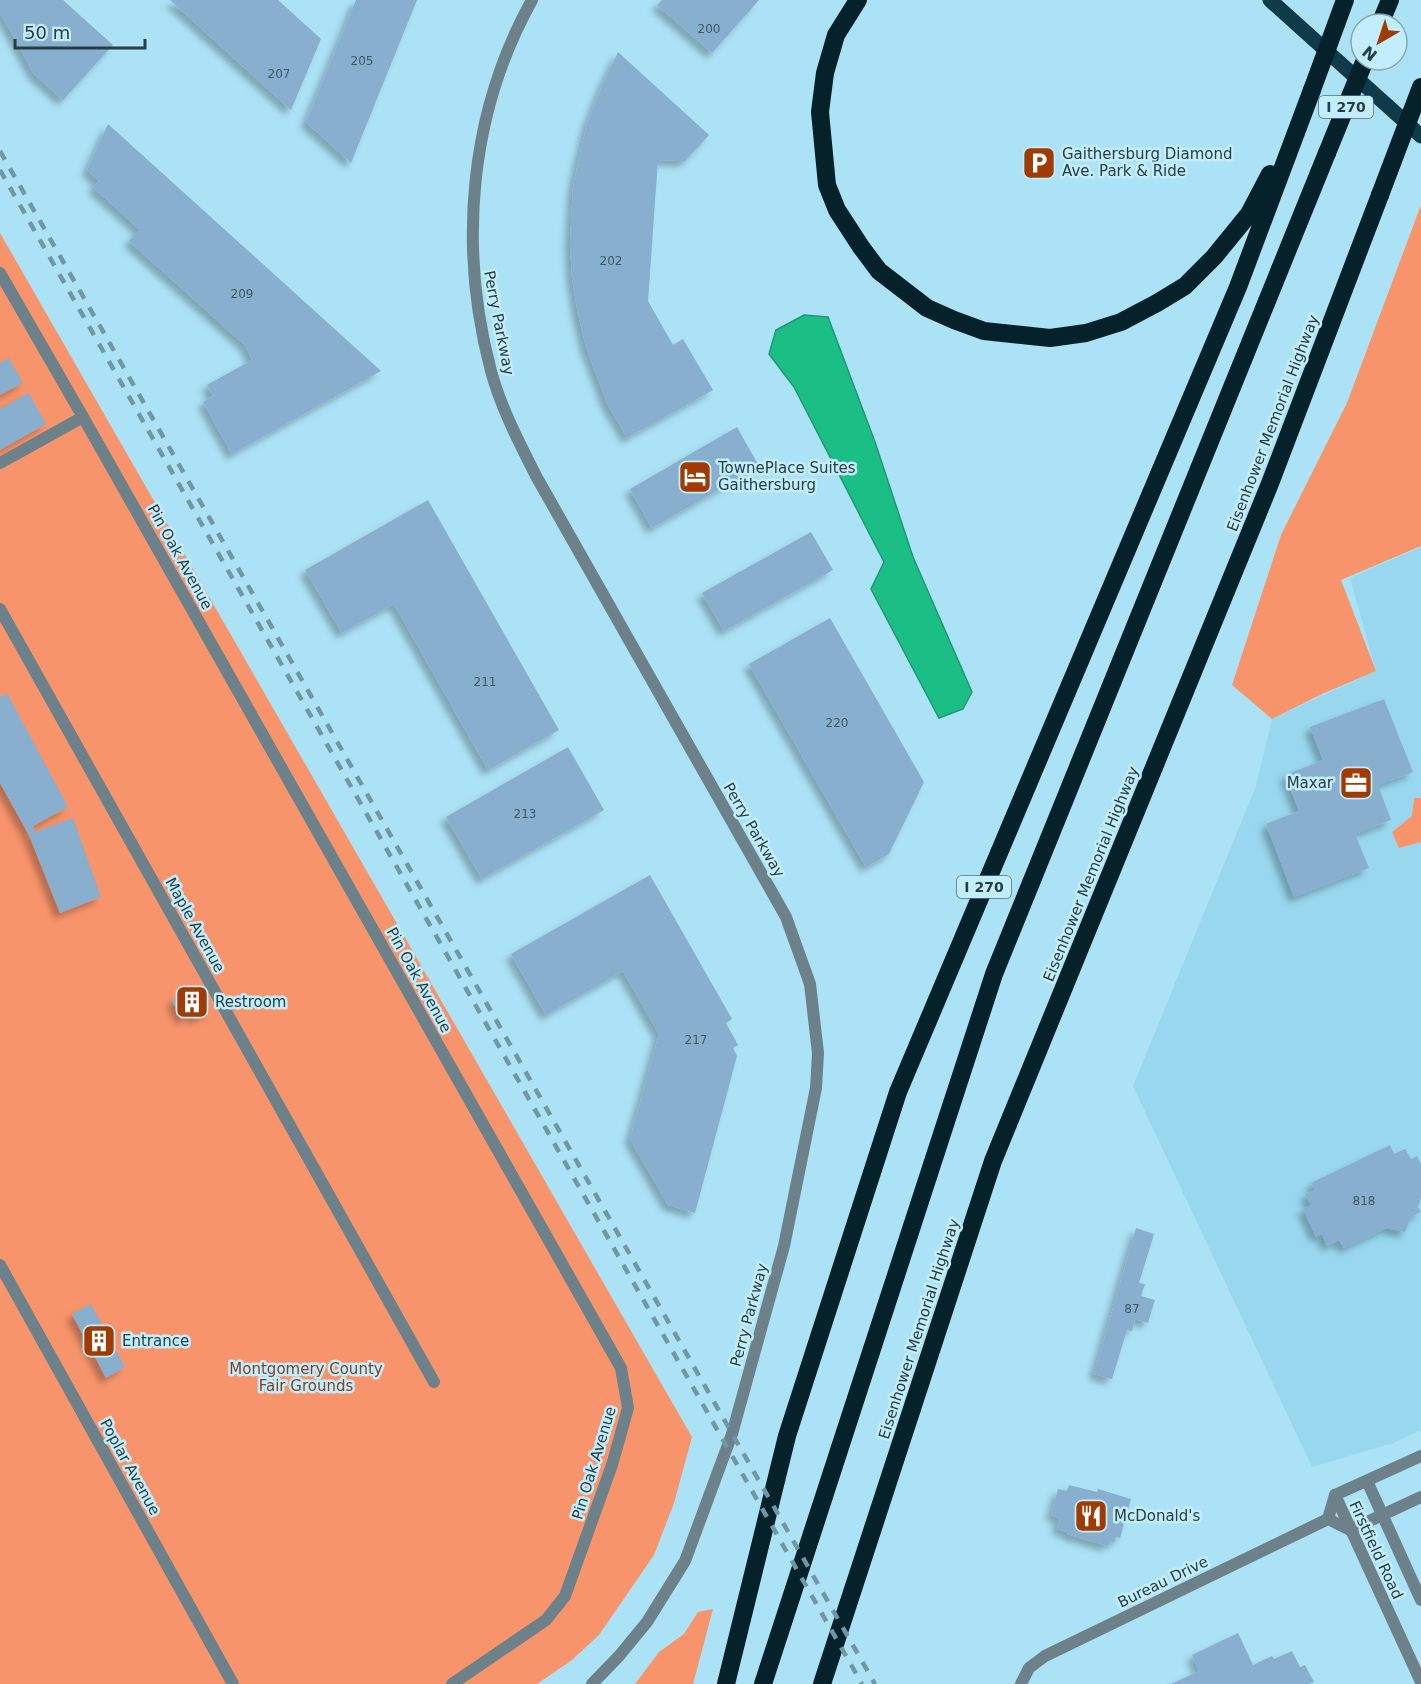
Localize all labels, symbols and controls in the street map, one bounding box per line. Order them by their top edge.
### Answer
scale bar [15,12,146,50]
north arrow [1349,12,1409,72]
text: 50 m [24,22,70,43]
house number: 200 [698,22,720,36]
text: N [1359,42,1381,65]
house number: 205 [351,54,373,68]
house number: 207 [268,67,290,81]
road number: I 270 [1319,96,1373,118]
parking icon: Gaithersburg Diamond Ave. Park & Ride [1021,145,1057,181]
place label: Gaithersburg Diamond Ave. Park & Ride [1062,145,1233,180]
house number: 202 [600,254,622,268]
street label: Perry Parkway [480,269,518,377]
house number: 209 [231,287,253,301]
street label: Eisenhower Memorial Highway [1223,312,1323,534]
hotel icon: TownePlace Suites Gaithersburg [677,459,713,495]
place label: TownePlace Suites Gaithersburg [717,459,856,494]
street label: Pin Oak Avenue [144,501,216,613]
house number: 211 [474,675,496,689]
house number: 220 [826,716,848,730]
street label: Eisenhower Memorial Highway [1039,764,1143,984]
office icon: Maxar [1338,765,1374,801]
place label: Maxar [1287,774,1334,792]
street label: Perry Parkway [720,780,788,881]
house number: 213 [514,807,536,821]
street label: Maple Avenue [162,874,228,976]
road number: I 270 [957,876,1011,898]
street label: Pin Oak Avenue [383,924,455,1036]
building icon: Restroom [174,984,210,1020]
place label: Restroom [215,993,286,1011]
house number: 217 [685,1033,707,1047]
house number: 818 [1353,1194,1375,1208]
street label: Eisenhower Memorial Highway [875,1216,963,1441]
street label: Perry Parkway [727,1261,771,1369]
house number: 87 [1124,1302,1140,1316]
building icon: Entrance [81,1323,117,1359]
place label: Entrance [122,1332,189,1350]
park label: Montgomery County Fair Grounds [229,1360,383,1395]
street label: Pin Oak Avenue [568,1404,620,1522]
street label: Poplar Avenue [96,1416,164,1518]
restaurant icon: McDonald's [1073,1498,1109,1534]
street label: Firstfield Road [1345,1498,1407,1602]
place label: McDonald's [1114,1507,1200,1525]
street label: Bureau Drive [1115,1552,1211,1612]

